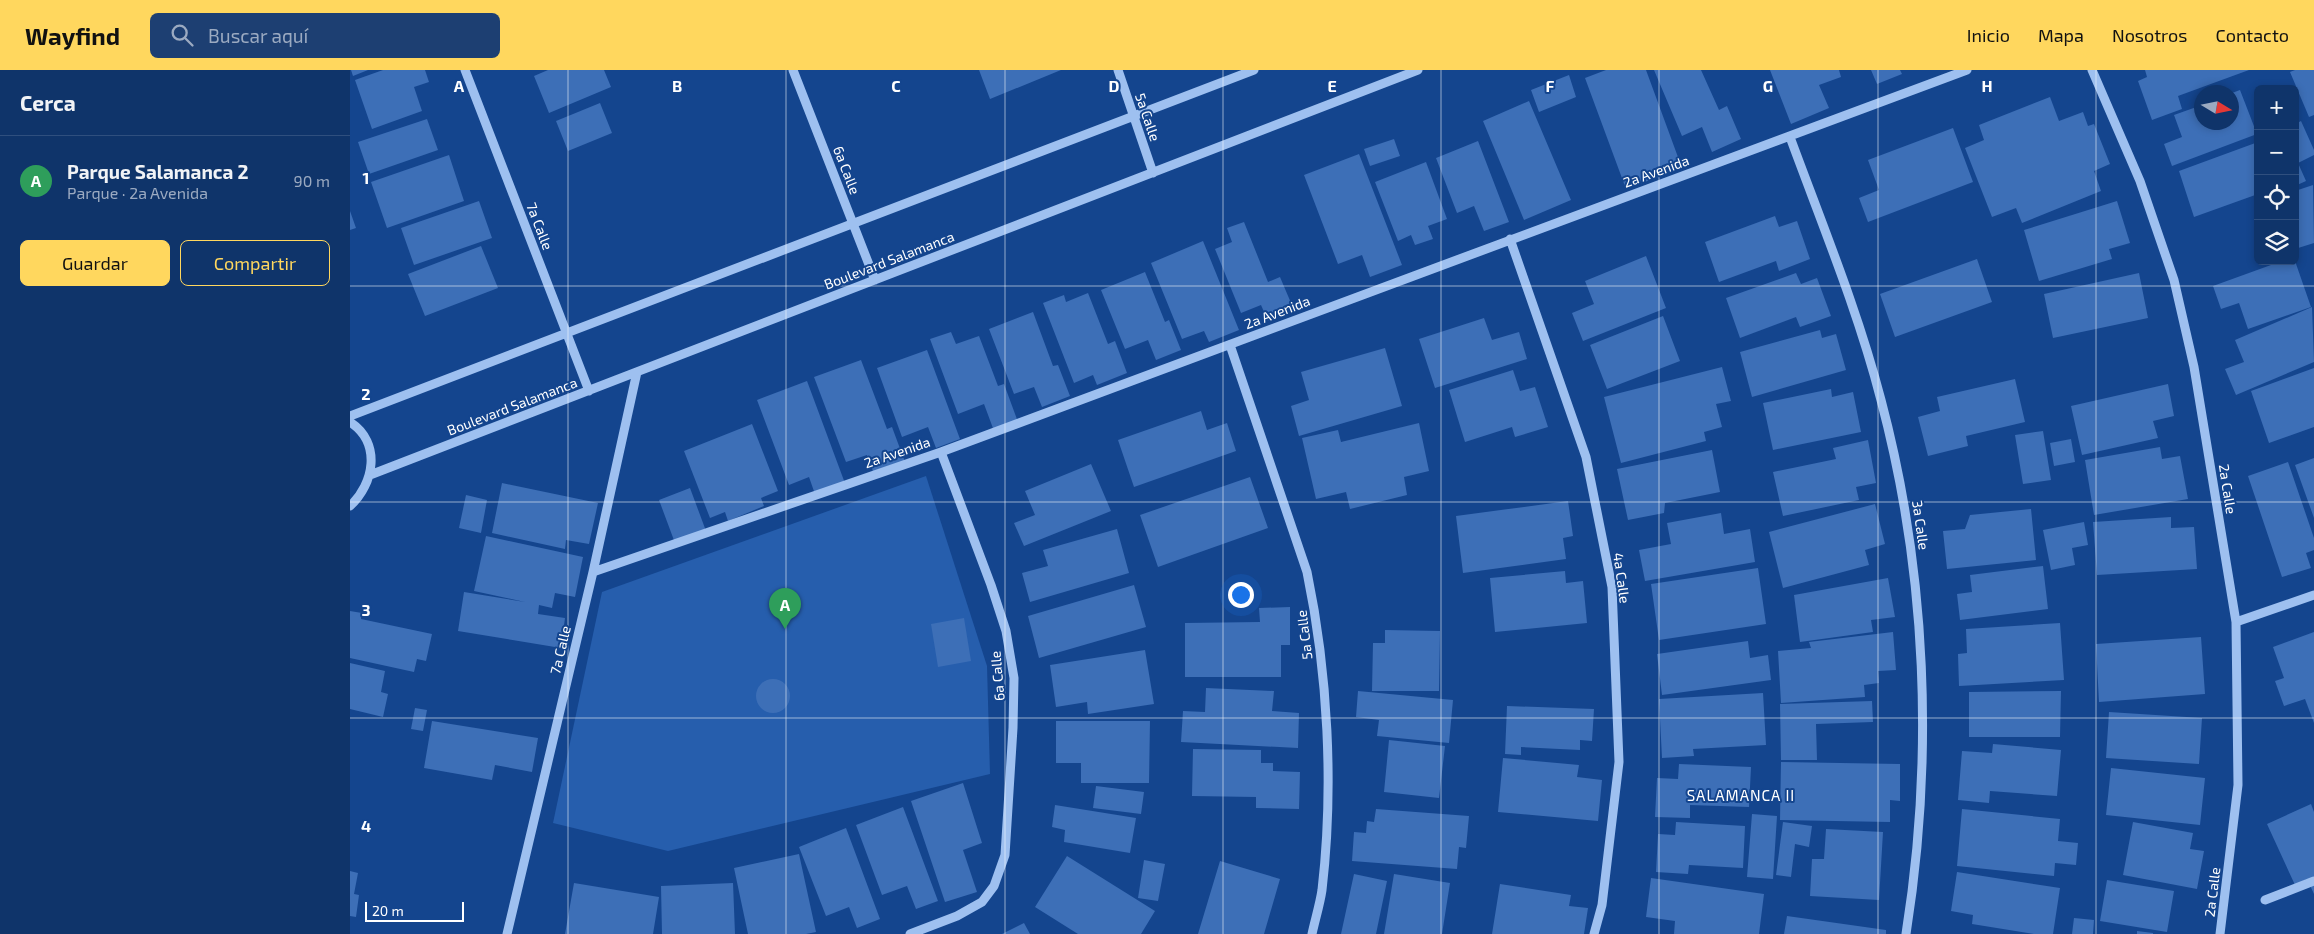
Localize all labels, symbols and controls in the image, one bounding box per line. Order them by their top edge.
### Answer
search box [150,13,500,58]
text: Wayfind [25,21,120,50]
icon: search [168,21,196,49]
text: Buscar aquí [208,24,308,47]
text: Inicio [1967,24,2010,46]
text: Mapa [2038,24,2084,46]
text: Nosotros [2112,24,2187,46]
text: Contacto [2215,24,2289,46]
text: A [454,76,465,95]
text: B [672,76,682,95]
text: C [891,76,901,95]
text: D [1109,76,1120,95]
text: E [1327,76,1337,95]
text: F [1546,76,1555,95]
text: G [1763,76,1773,95]
text: H [1981,76,1993,95]
north arrow [2194,85,2239,130]
map controls [2254,85,2299,265]
button: + [2254,85,2299,130]
text: Cerca [20,90,76,115]
street label: 5a Calle [1132,91,1164,143]
button: − [2254,130,2299,175]
street label: 6a Calle [830,143,864,197]
street label: 2a Avenida [1621,151,1691,191]
text: Parque Salamanca 2 [67,160,249,183]
text: 1 [363,168,369,187]
text: A [31,171,41,190]
text: 90 m [294,171,330,190]
button: locate [2254,175,2299,220]
text: Parque · 2a Avenida [67,183,208,202]
street label: 7a Calle [523,200,557,252]
button: layers [2254,220,2299,265]
street label: Boulevard Salamanca [822,227,956,293]
button: Guardar [20,240,170,286]
button: Compartir [180,240,330,286]
street label: 2a Avenida [1242,292,1312,332]
street label: Boulevard Salamanca [445,373,579,439]
text: 2 [361,384,371,403]
street label: 2a Avenida [862,433,932,471]
street label: 2a Calle [2216,463,2240,515]
street label: 3a Calle [1909,499,1933,551]
street label: 4a Calle [1610,552,1634,604]
your location [1228,582,1254,608]
pin: A [769,588,801,629]
text: 3 [361,600,371,619]
street label: 5a Calle [1293,609,1315,661]
street label: 7a Calle [546,624,574,676]
street label: 6a Calle [986,650,1008,702]
district label: SALAMANCA II [1687,786,1795,804]
text: 4 [361,816,371,835]
street label: 2a Calle [2201,866,2223,918]
scale bar [365,899,464,922]
text: 20 m [372,902,404,919]

